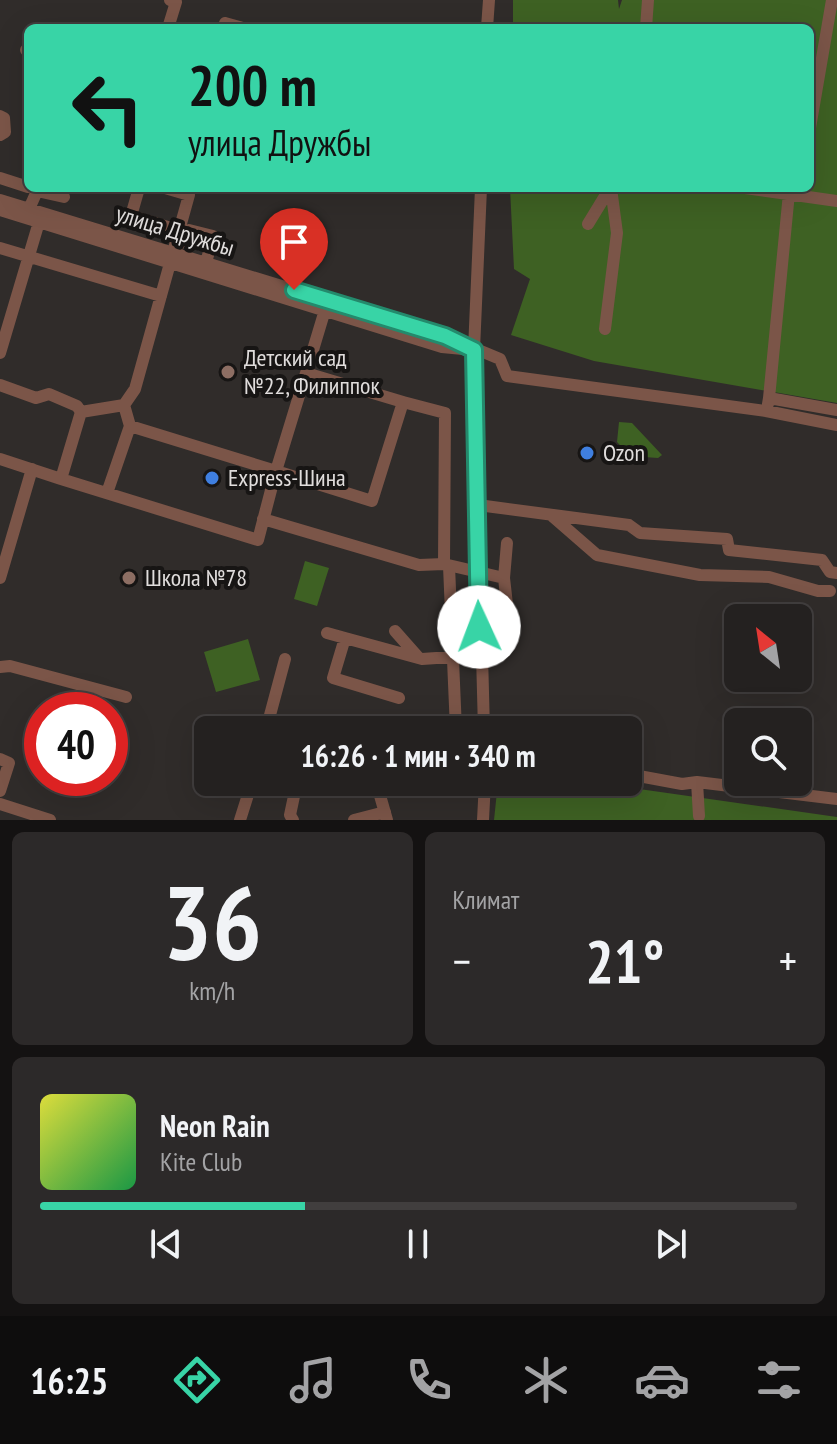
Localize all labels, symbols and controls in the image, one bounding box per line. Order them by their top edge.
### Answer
text: 200 m [188,49,317,121]
icon: left [56,56,160,160]
text: улица Дружбы [188,119,371,166]
street label: улица Дружбы [112,198,238,263]
pin [260,208,328,290]
icon: arrive [272,220,316,264]
place label: Детский сад №22, Филиппок [244,342,380,401]
marker: Детский сад №22, Филиппок [219,363,237,381]
place label: Ozon [603,437,645,468]
marker: Ozon [578,444,596,462]
place label: Express-Шина [228,462,346,493]
marker: Express-Шина [203,469,221,487]
place label: Школа №78 [145,562,247,593]
marker: Школа №78 [120,569,138,587]
position arrow [437,585,521,669]
north arrow [724,604,812,692]
map controls [724,604,812,796]
speed limit sign: 40 [24,692,128,796]
button: search [724,708,812,796]
text: 16:26 · 1 мин · 340 m [300,736,536,775]
text: 36 [163,854,262,989]
text: Климат [453,883,519,916]
text: 21° [585,922,664,1000]
text: − [453,932,471,989]
text: + [779,932,797,989]
text: km/h [189,974,235,1007]
text: Neon Rain [160,1106,270,1145]
text: Kite Club [160,1145,242,1178]
icon: previous [144,1222,188,1266]
icon: pause [396,1222,440,1266]
icon: next [649,1222,693,1266]
icon: directions [169,1352,225,1408]
icon: music [285,1352,341,1408]
icon: phone [401,1352,457,1408]
icon: climate [518,1352,574,1408]
icon: car [634,1352,690,1408]
icon: filters [751,1352,807,1408]
text: 16:25 [30,1357,108,1404]

